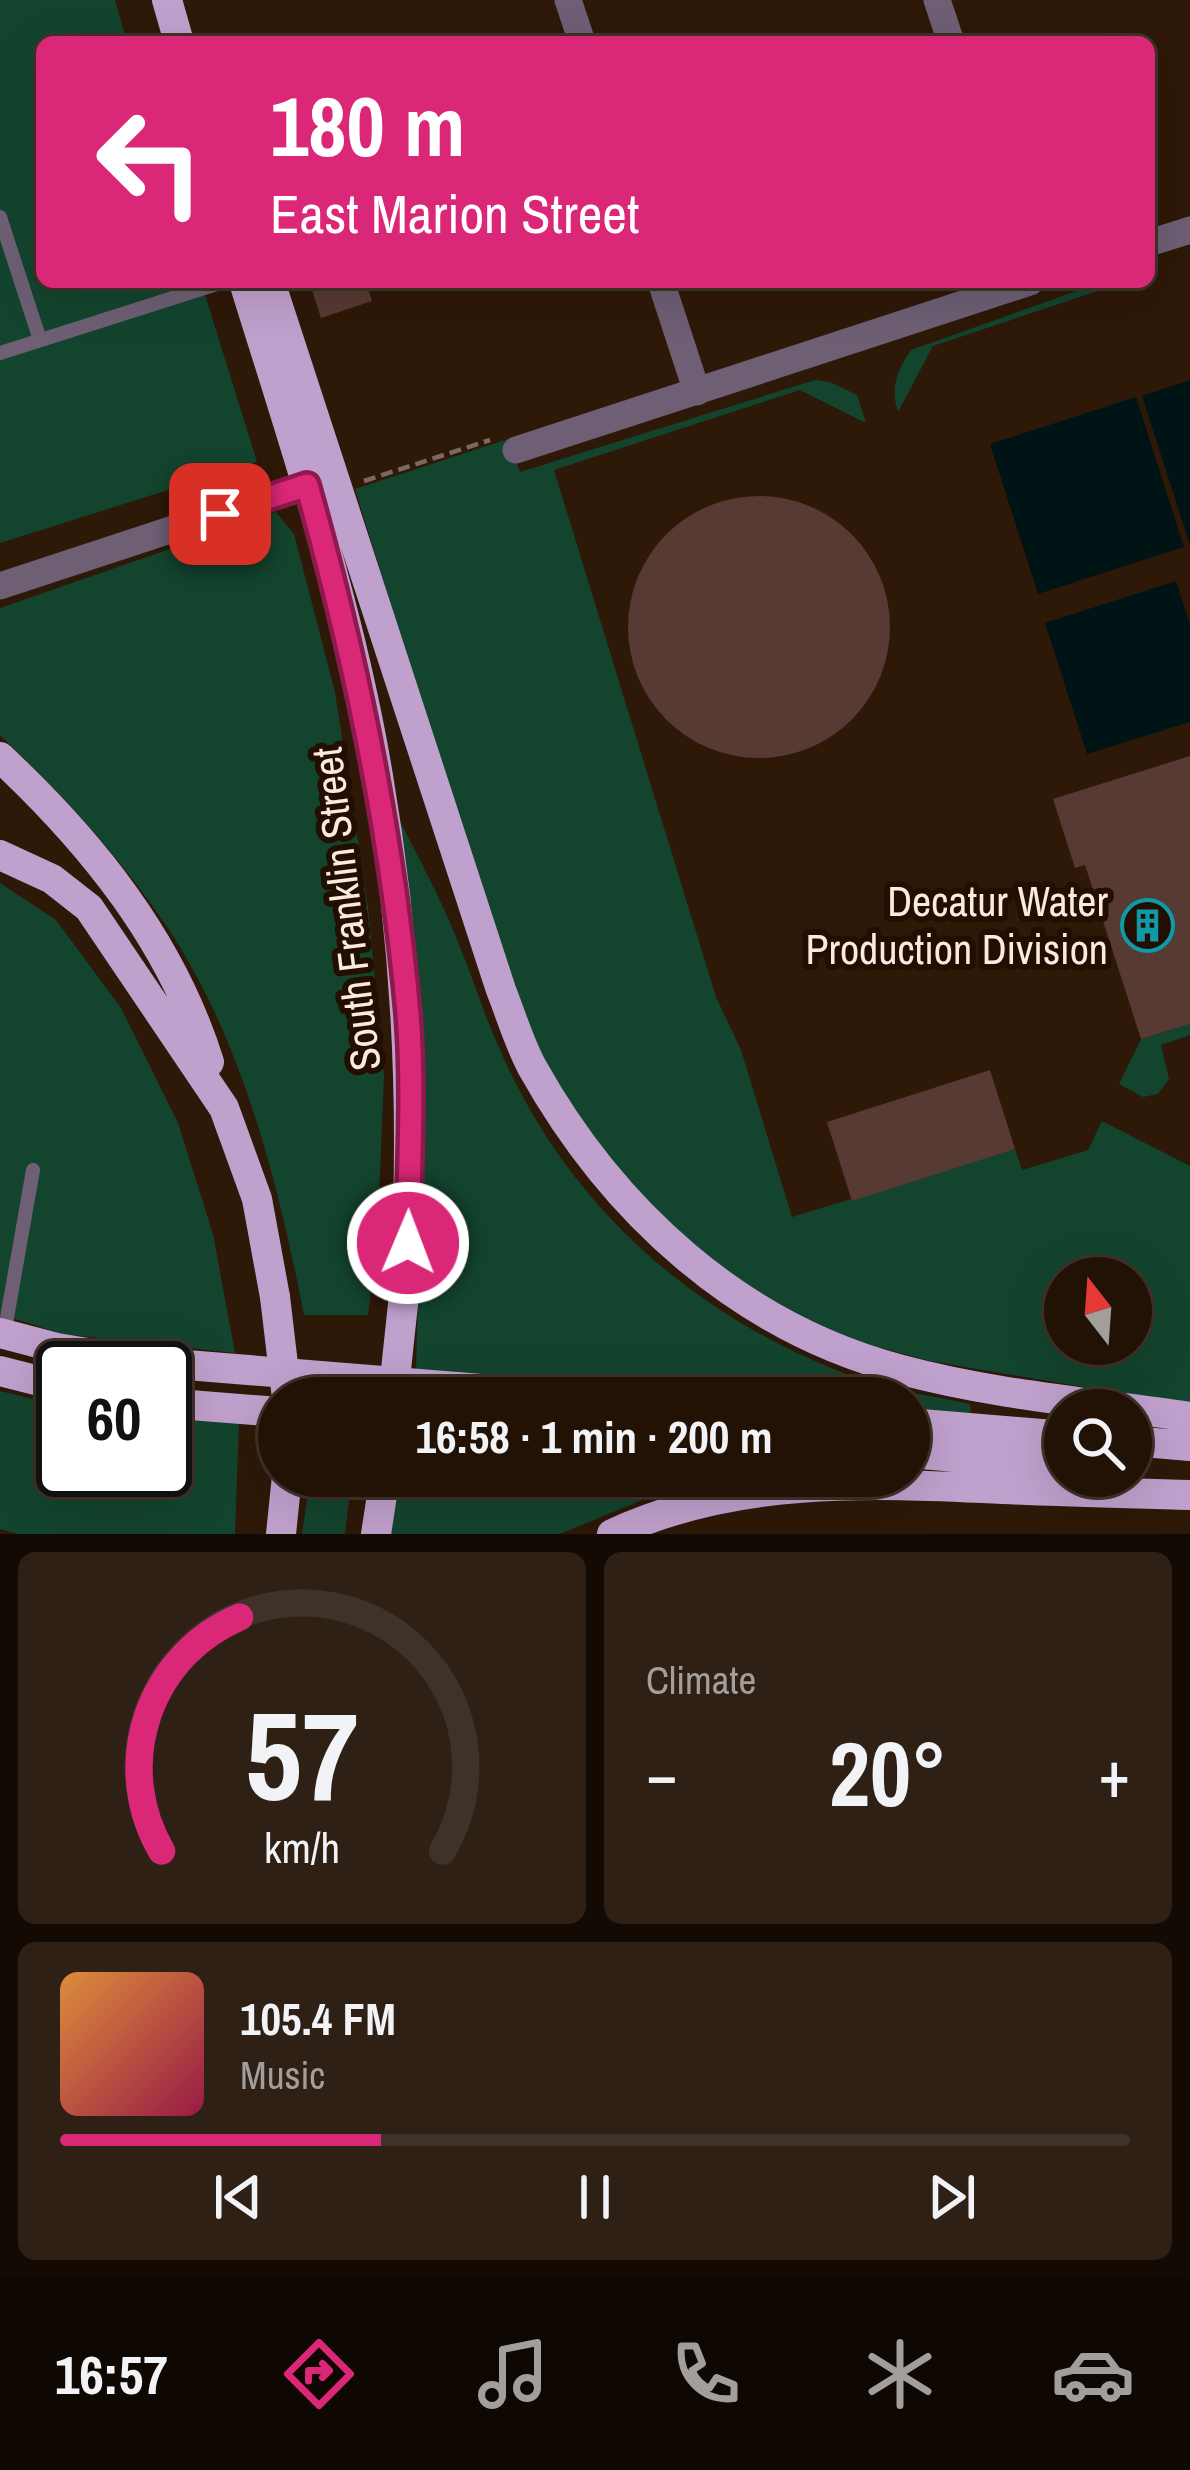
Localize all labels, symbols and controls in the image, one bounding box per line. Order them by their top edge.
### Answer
text: 180 m [270,69,465,182]
icon: left [72,84,228,240]
text: East Marion Street [270,177,639,250]
pin [169,463,271,565]
icon: arrive [187,481,253,547]
street label: South Franklin Street [298,744,394,1074]
place label: Decatur Water Production Division [806,873,1109,977]
building icon: Decatur Water Production Division [1119,897,1175,953]
position arrow [345,1180,471,1306]
north arrow [1044,1257,1152,1365]
map controls [1044,1257,1152,1497]
speed limit sign: 60 [36,1341,192,1497]
button: search [1044,1389,1152,1497]
text: 16:58 · 1 min · 200 m [416,1406,772,1467]
text: Climate [646,1654,756,1706]
text: 57 [245,1671,359,1839]
text: 20° [829,1713,947,1834]
text: − [646,1729,678,1818]
text: + [1098,1729,1130,1818]
text: km/h [264,1819,340,1876]
text: 105.4 FM [240,1988,396,2049]
text: Music [240,2049,325,2101]
icon: previous [205,2164,271,2230]
icon: pause [562,2164,628,2230]
icon: next [919,2164,985,2230]
icon: directions [277,2332,361,2416]
icon: music [471,2332,555,2416]
icon: phone [664,2332,748,2416]
icon: climate [858,2332,942,2416]
icon: car [1051,2332,1135,2416]
text: 16:57 [55,2338,168,2411]

